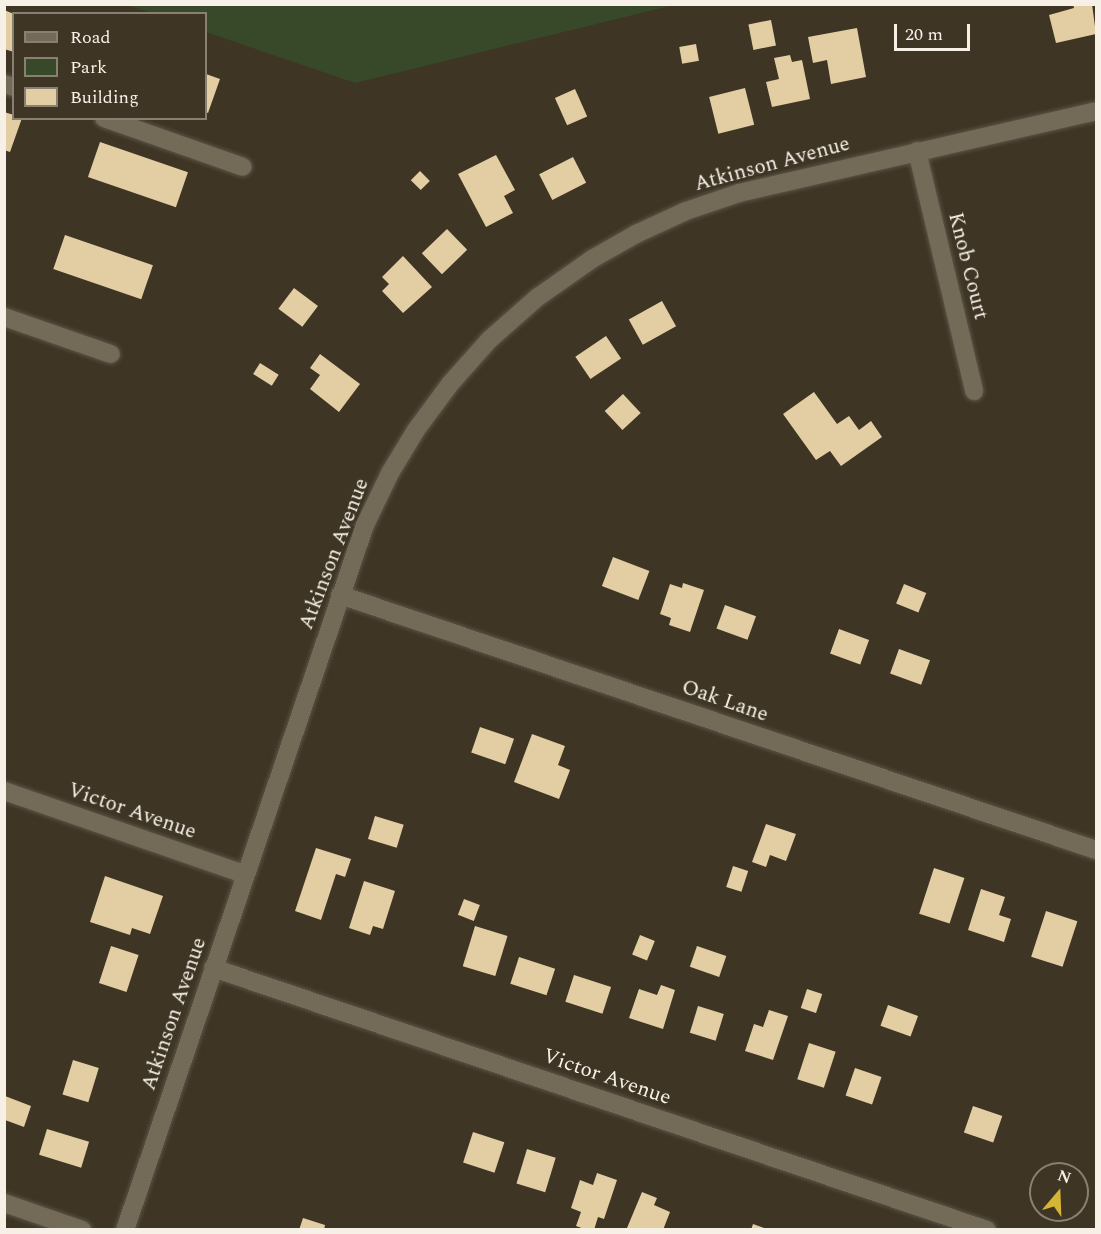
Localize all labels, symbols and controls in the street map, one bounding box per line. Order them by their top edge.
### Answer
legend [12,12,207,120]
scale bar [897,12,974,50]
text: 20 m [905,21,943,48]
text: Road [70,24,111,51]
text: Park [70,54,107,81]
text: Building [70,84,139,111]
street label: Atkinson Avenue [692,131,852,197]
street label: Knob Court [943,210,993,322]
street label: Atkinson Avenue [294,475,374,633]
street label: Oak Lane [678,674,772,728]
street label: Victor Avenue [65,777,199,845]
street label: Atkinson Avenue [136,934,212,1094]
street label: Victor Avenue [540,1043,674,1111]
north arrow [1029,1162,1089,1222]
text: N [1054,1163,1074,1190]

